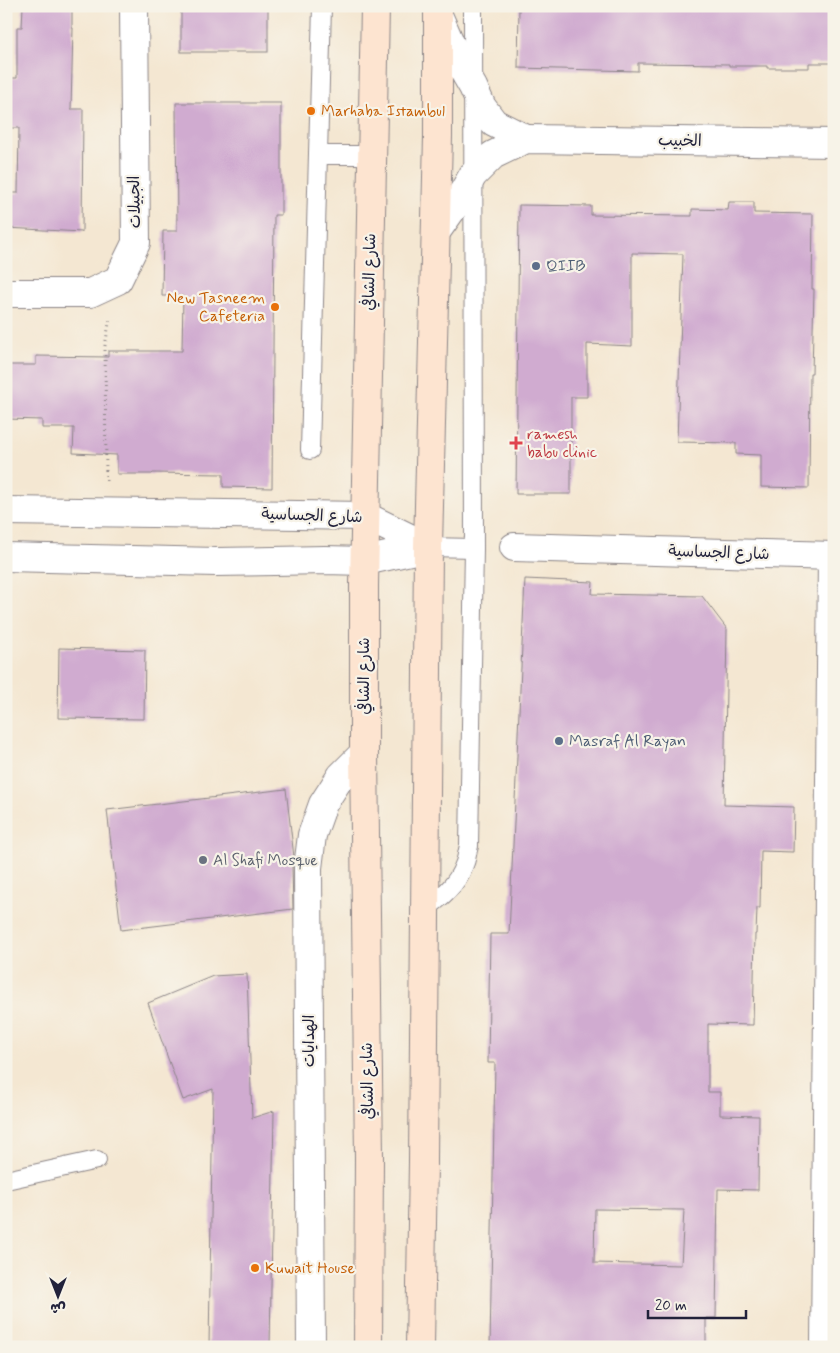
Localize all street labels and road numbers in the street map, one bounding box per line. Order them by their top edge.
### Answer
street label: الخبيب [658,130,702,152]
street label: الجبيلات [124,176,146,228]
street label: شارع الشافي [359,233,381,311]
street label: شارع الجساسية [261,504,363,528]
street label: شارع الجساسية [668,541,770,565]
street label: شارع الشافي [354,637,375,715]
street label: الهدايات [299,1015,320,1067]
street label: شارع الشافي [357,1042,379,1120]

